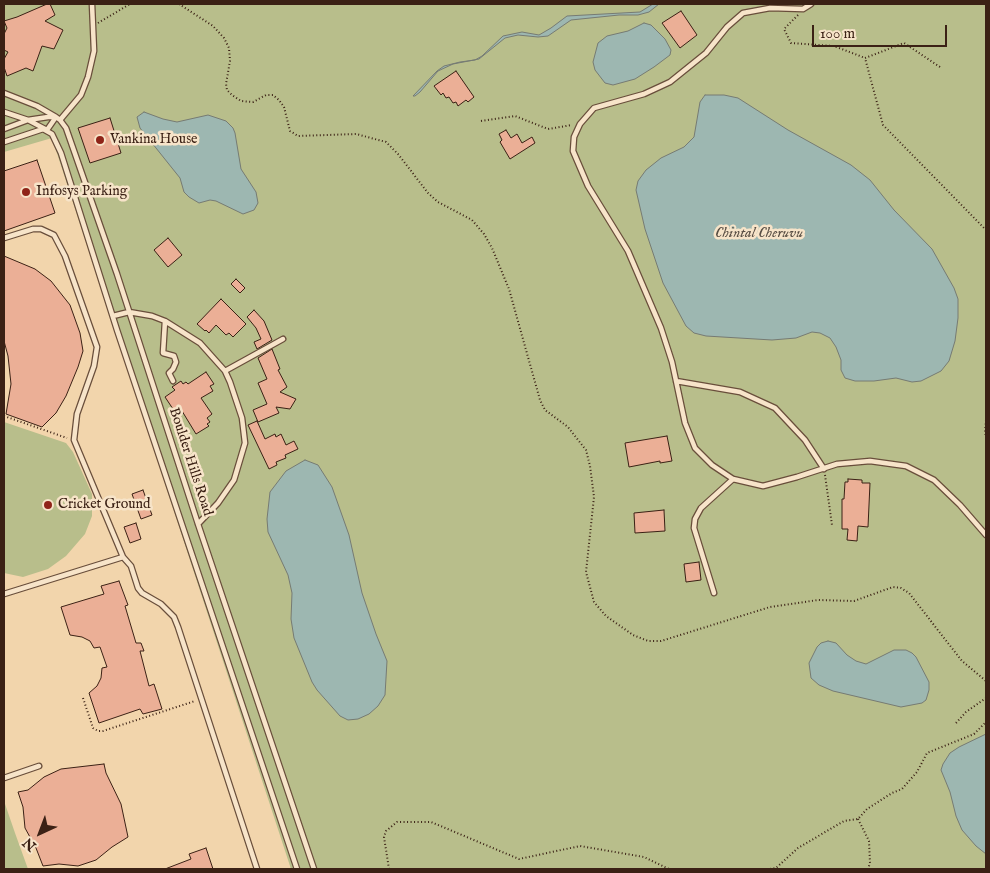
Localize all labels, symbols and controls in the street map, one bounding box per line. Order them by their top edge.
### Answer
scale bar [815,15,950,47]
text: 100 m [820,24,855,43]
place label: Vankina House [110,132,197,148]
marker: Vankina House [94,134,106,146]
place label: Infosys Parking [36,184,127,200]
marker: Infosys Parking [20,186,32,198]
water label: Chintal Cheruvu [715,225,803,243]
street label: Boulder Hills Road [165,406,215,518]
place label: Cricket Ground [58,497,150,513]
marker: Cricket Ground [42,499,54,511]
north arrow [15,808,65,858]
text: N [19,833,40,855]

